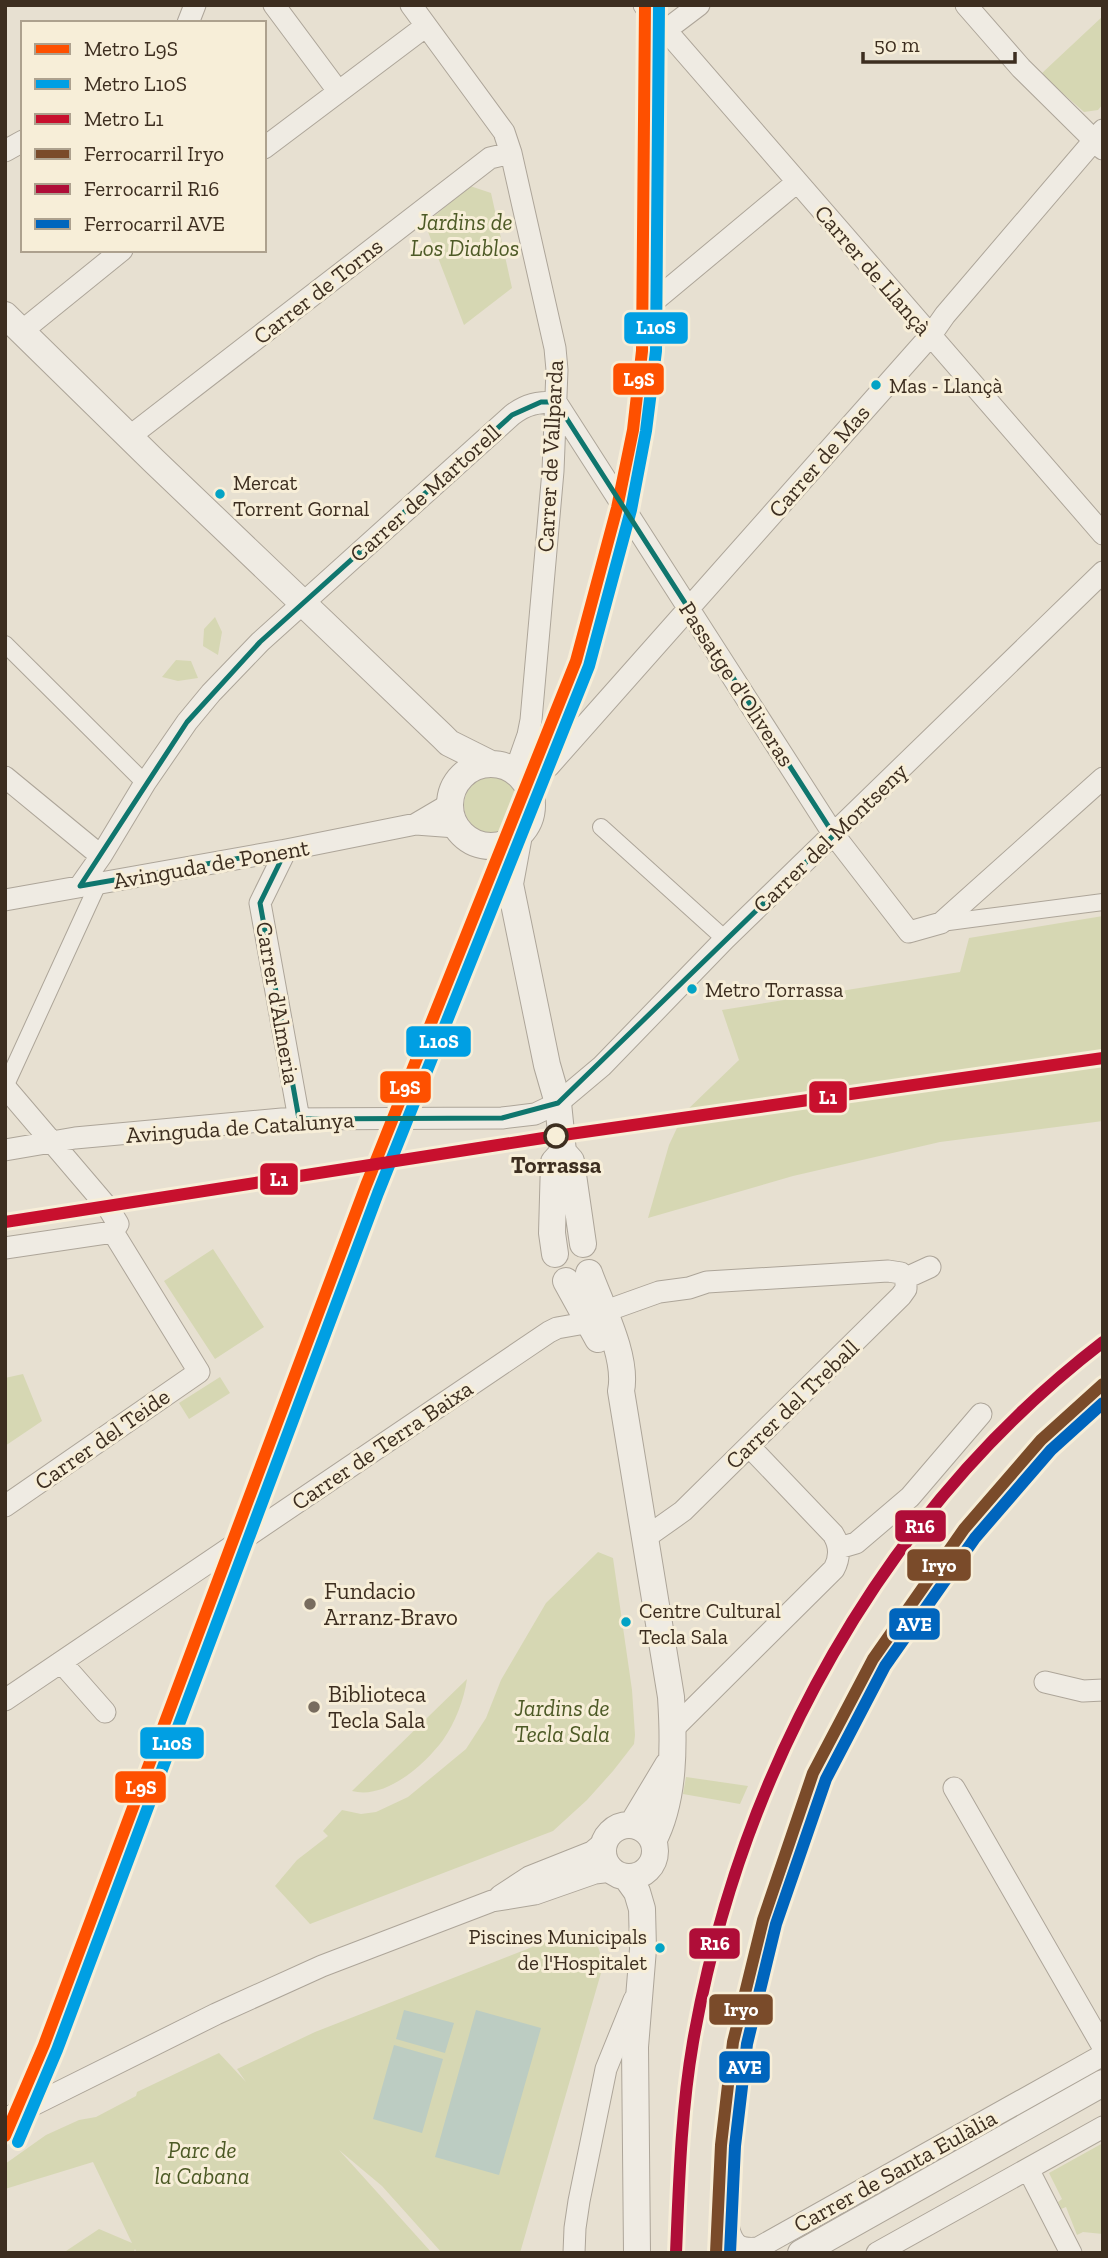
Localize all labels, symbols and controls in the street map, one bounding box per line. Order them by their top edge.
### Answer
legend [21,21,266,252]
scale bar [863,21,1015,65]
text: 50 m [874,32,920,57]
text: Metro L9S [84,36,178,61]
text: Metro L10S [84,71,187,96]
text: Metro L1 [84,106,164,131]
text: Ferrocarril Iryo [84,141,224,166]
text: Ferrocarril R16 [84,176,220,201]
street label: Carrer de Llançà [809,199,937,341]
park label: Jardins de Los Diablos [411,208,519,262]
text: Ferrocarril AVE [84,211,225,236]
street label: Carrer de Torns [248,232,388,350]
line badge: L10S [623,311,689,345]
text: L10S [636,316,676,339]
street label: Carrer de Vallparda [531,359,569,553]
line badge: L9S [612,362,665,396]
text: L9S [623,368,655,391]
place label: Mas - Llançà [889,373,1003,398]
marker: Mas - Llançà [869,378,883,392]
street label: Carrer de Mas [762,399,876,523]
street label: Carrer de Martorell [344,418,506,568]
place label: Mercat Torrent Gornal [233,470,370,521]
marker: Mercat Torrent Gornal [213,487,227,501]
street label: Passatge d'Oliveras [673,596,801,772]
street label: Carrer del Montseny [747,757,913,919]
street label: Avinguda de Ponent [111,833,312,895]
street label: Carrer d'Almeria [250,919,306,1087]
place label: Metro Torrassa [705,977,843,1002]
marker: Metro Torrassa [685,982,699,996]
line badge: L10S [405,1025,472,1058]
text: L10S [419,1030,459,1053]
line badge: L9S [379,1070,432,1104]
text: L9S [389,1076,421,1099]
line badge: L1 [808,1080,848,1114]
text: L1 [819,1086,837,1109]
street label: Avinguda de Catalunya [125,1105,355,1149]
marker: Torrassa [544,1124,568,1148]
place label: Torrassa [511,1151,602,1179]
line badge: L1 [259,1162,299,1196]
text: L1 [270,1168,288,1191]
street label: Carrer del Treball [719,1333,865,1475]
street label: Carrer de Terra Baixa [286,1374,478,1516]
street label: Carrer del Teide [29,1382,175,1496]
line badge: R16 [894,1509,947,1543]
text: R16 [905,1515,935,1538]
line badge: Iryo [906,1548,972,1582]
text: Iryo [922,1554,956,1577]
place label: Fundacio Arranz-Bravo [324,1577,458,1631]
marker: Fundacio Arranz-Bravo [302,1596,318,1612]
place label: Centre Cultural Tecla Sala [639,1598,781,1649]
line badge: AVE [888,1607,941,1641]
text: AVE [896,1613,932,1636]
marker: Centre Cultural Tecla Sala [619,1615,633,1629]
place label: Biblioteca Tecla Sala [328,1680,426,1734]
park label: Jardins de Tecla Sala [513,1694,610,1748]
marker: Biblioteca Tecla Sala [306,1699,322,1715]
line badge: L10S [139,1726,205,1760]
text: L10S [152,1732,192,1755]
line badge: L9S [114,1770,167,1804]
text: L9S [125,1776,157,1799]
place label: Piscines Municipals de l'Hospitalet [469,1924,647,1975]
line badge: R16 [688,1927,741,1960]
text: R16 [700,1932,730,1955]
marker: Piscines Municipals de l'Hospitalet [653,1941,667,1955]
line badge: Iryo [708,1993,774,2026]
text: Iryo [724,1998,758,2021]
line badge: AVE [718,2050,771,2084]
text: AVE [726,2056,762,2079]
street label: Carrer de Santa Eulàlia [789,2103,1001,2239]
park label: Parc de la Cabana [154,2136,250,2190]

